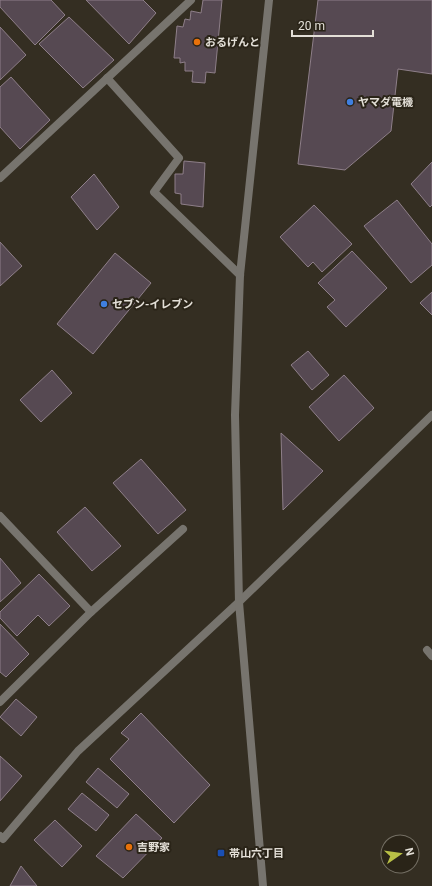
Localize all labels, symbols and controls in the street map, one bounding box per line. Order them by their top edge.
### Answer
scale bar [292,12,373,38]
text: 20 m [298,19,325,33]
place label: おるげんと [205,36,260,49]
marker: おるげんと [192,37,202,47]
place label: ヤマダ電機 [358,96,413,109]
marker: ヤマダ電機 [345,97,355,107]
place label: セブン-イレブン [112,298,193,311]
marker: セブン-イレブン [99,299,109,309]
north arrow [380,834,420,874]
place label: 吉野家 [137,841,170,854]
marker: 吉野家 [124,842,134,852]
place label: 帯山六丁目 [229,847,284,860]
text: N [402,847,417,857]
marker: 帯山六丁目 [216,848,226,858]

